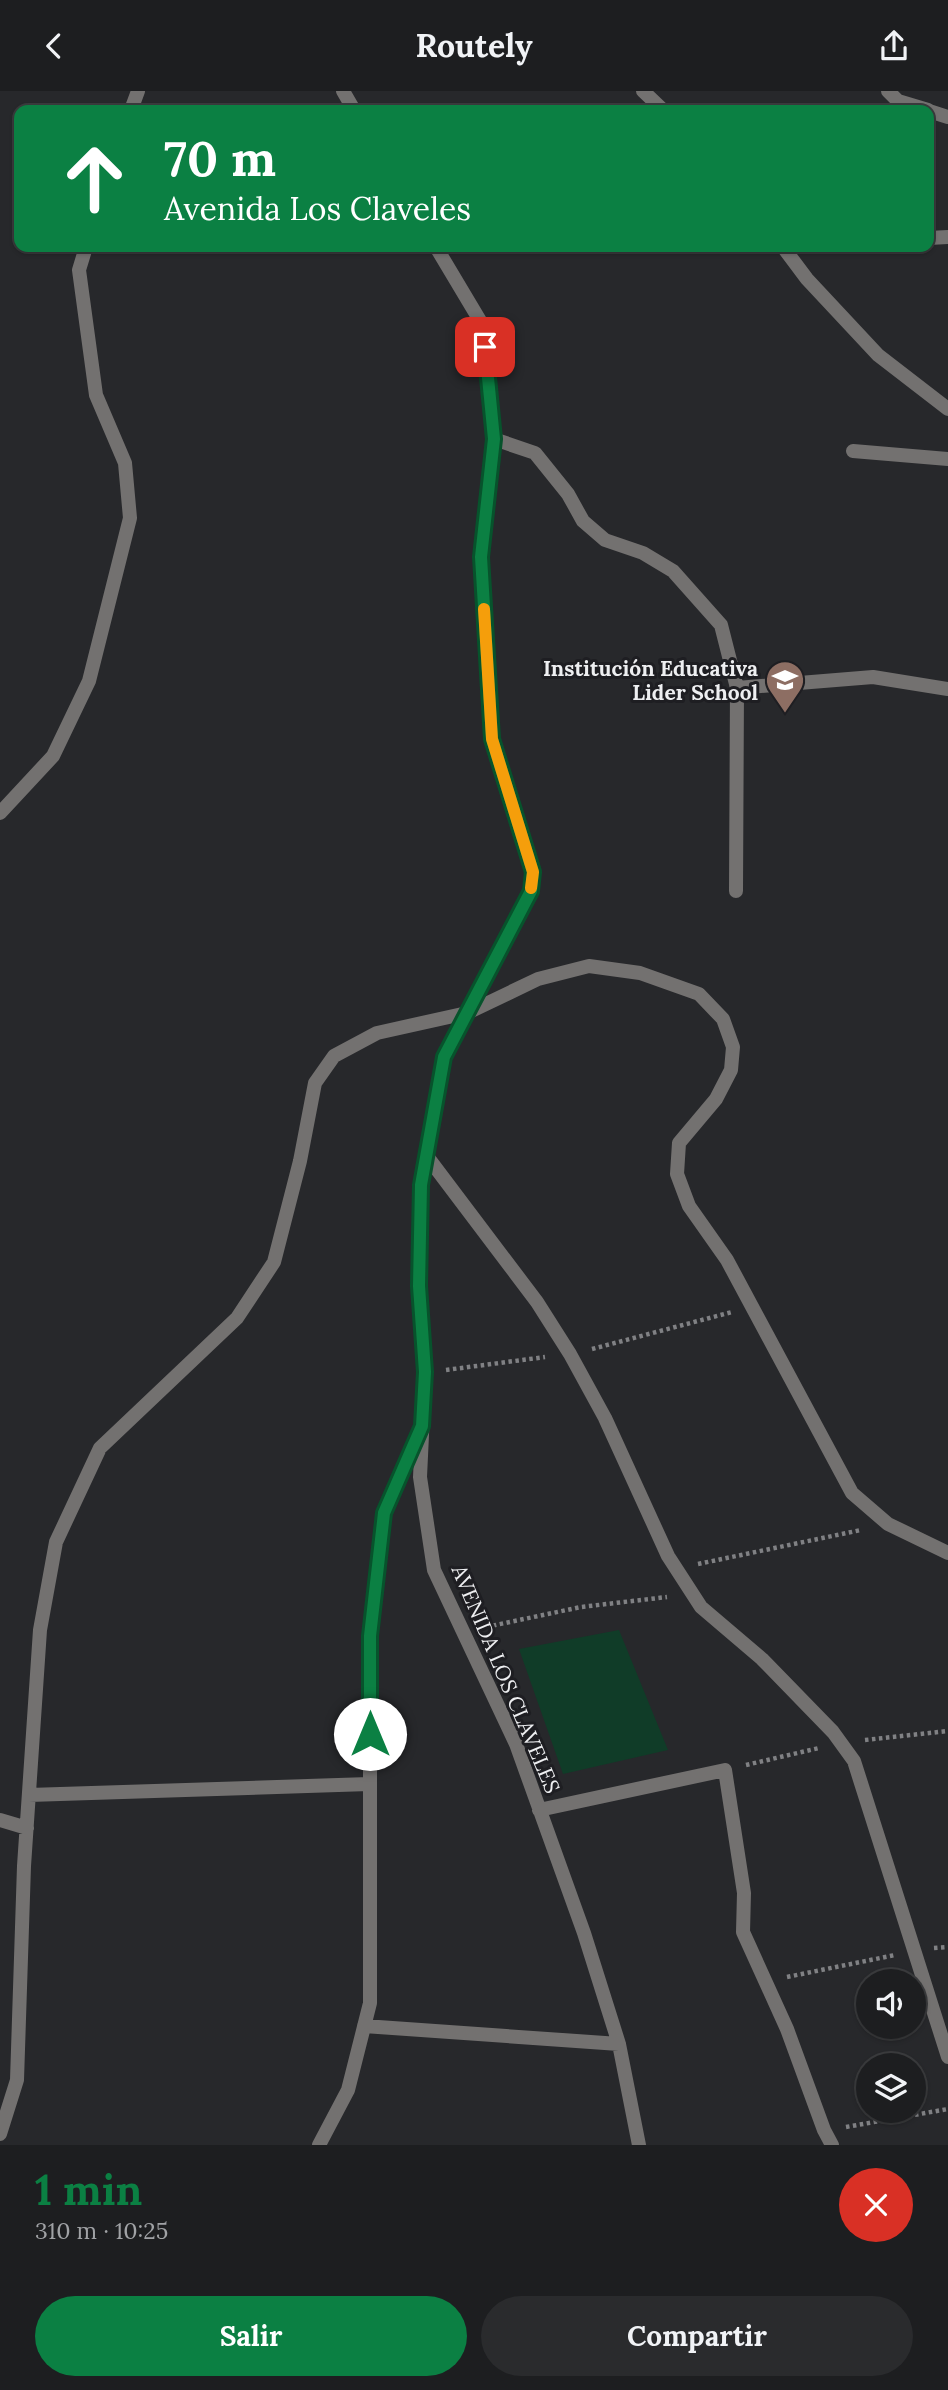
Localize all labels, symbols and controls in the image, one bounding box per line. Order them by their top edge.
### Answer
text: Routely [415,25,533,66]
icon: back [35,27,73,65]
icon: share [875,27,913,65]
text: 70 m [164,127,276,189]
icon: ahead [49,133,140,224]
text: Avenida Los Claveles [164,188,471,229]
pin [455,317,515,377]
icon: arrive [466,328,504,366]
place label: Institución Educativa Lider School [543,655,758,706]
school or university icon: Institución Educativa Lider School [764,659,806,714]
street label: AVENIDA LOS CLAVELES [445,1560,566,1797]
position arrow [333,1697,407,1771]
map controls [856,1969,926,2123]
button: sound [856,1969,926,2039]
button: layers [856,2053,926,2123]
text: 1 min [35,2163,142,2217]
button: close [839,2168,913,2242]
text: 310 m · 10:25 [35,2216,168,2245]
button: Salir [35,2296,467,2376]
button: Compartir [481,2296,913,2376]

